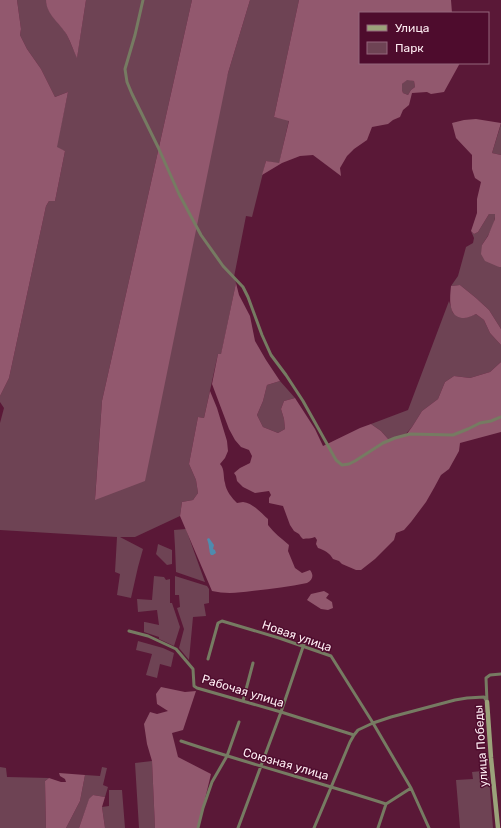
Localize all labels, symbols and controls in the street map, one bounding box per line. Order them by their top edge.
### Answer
legend [359,12,489,64]
text: Улица [395,21,429,35]
text: Парк [395,41,424,55]
street label: Новая улица [260,618,334,654]
street label: Рабочая улица [200,672,286,710]
street label: улица Победы [471,704,491,788]
street label: Союзная улица [242,745,330,783]

